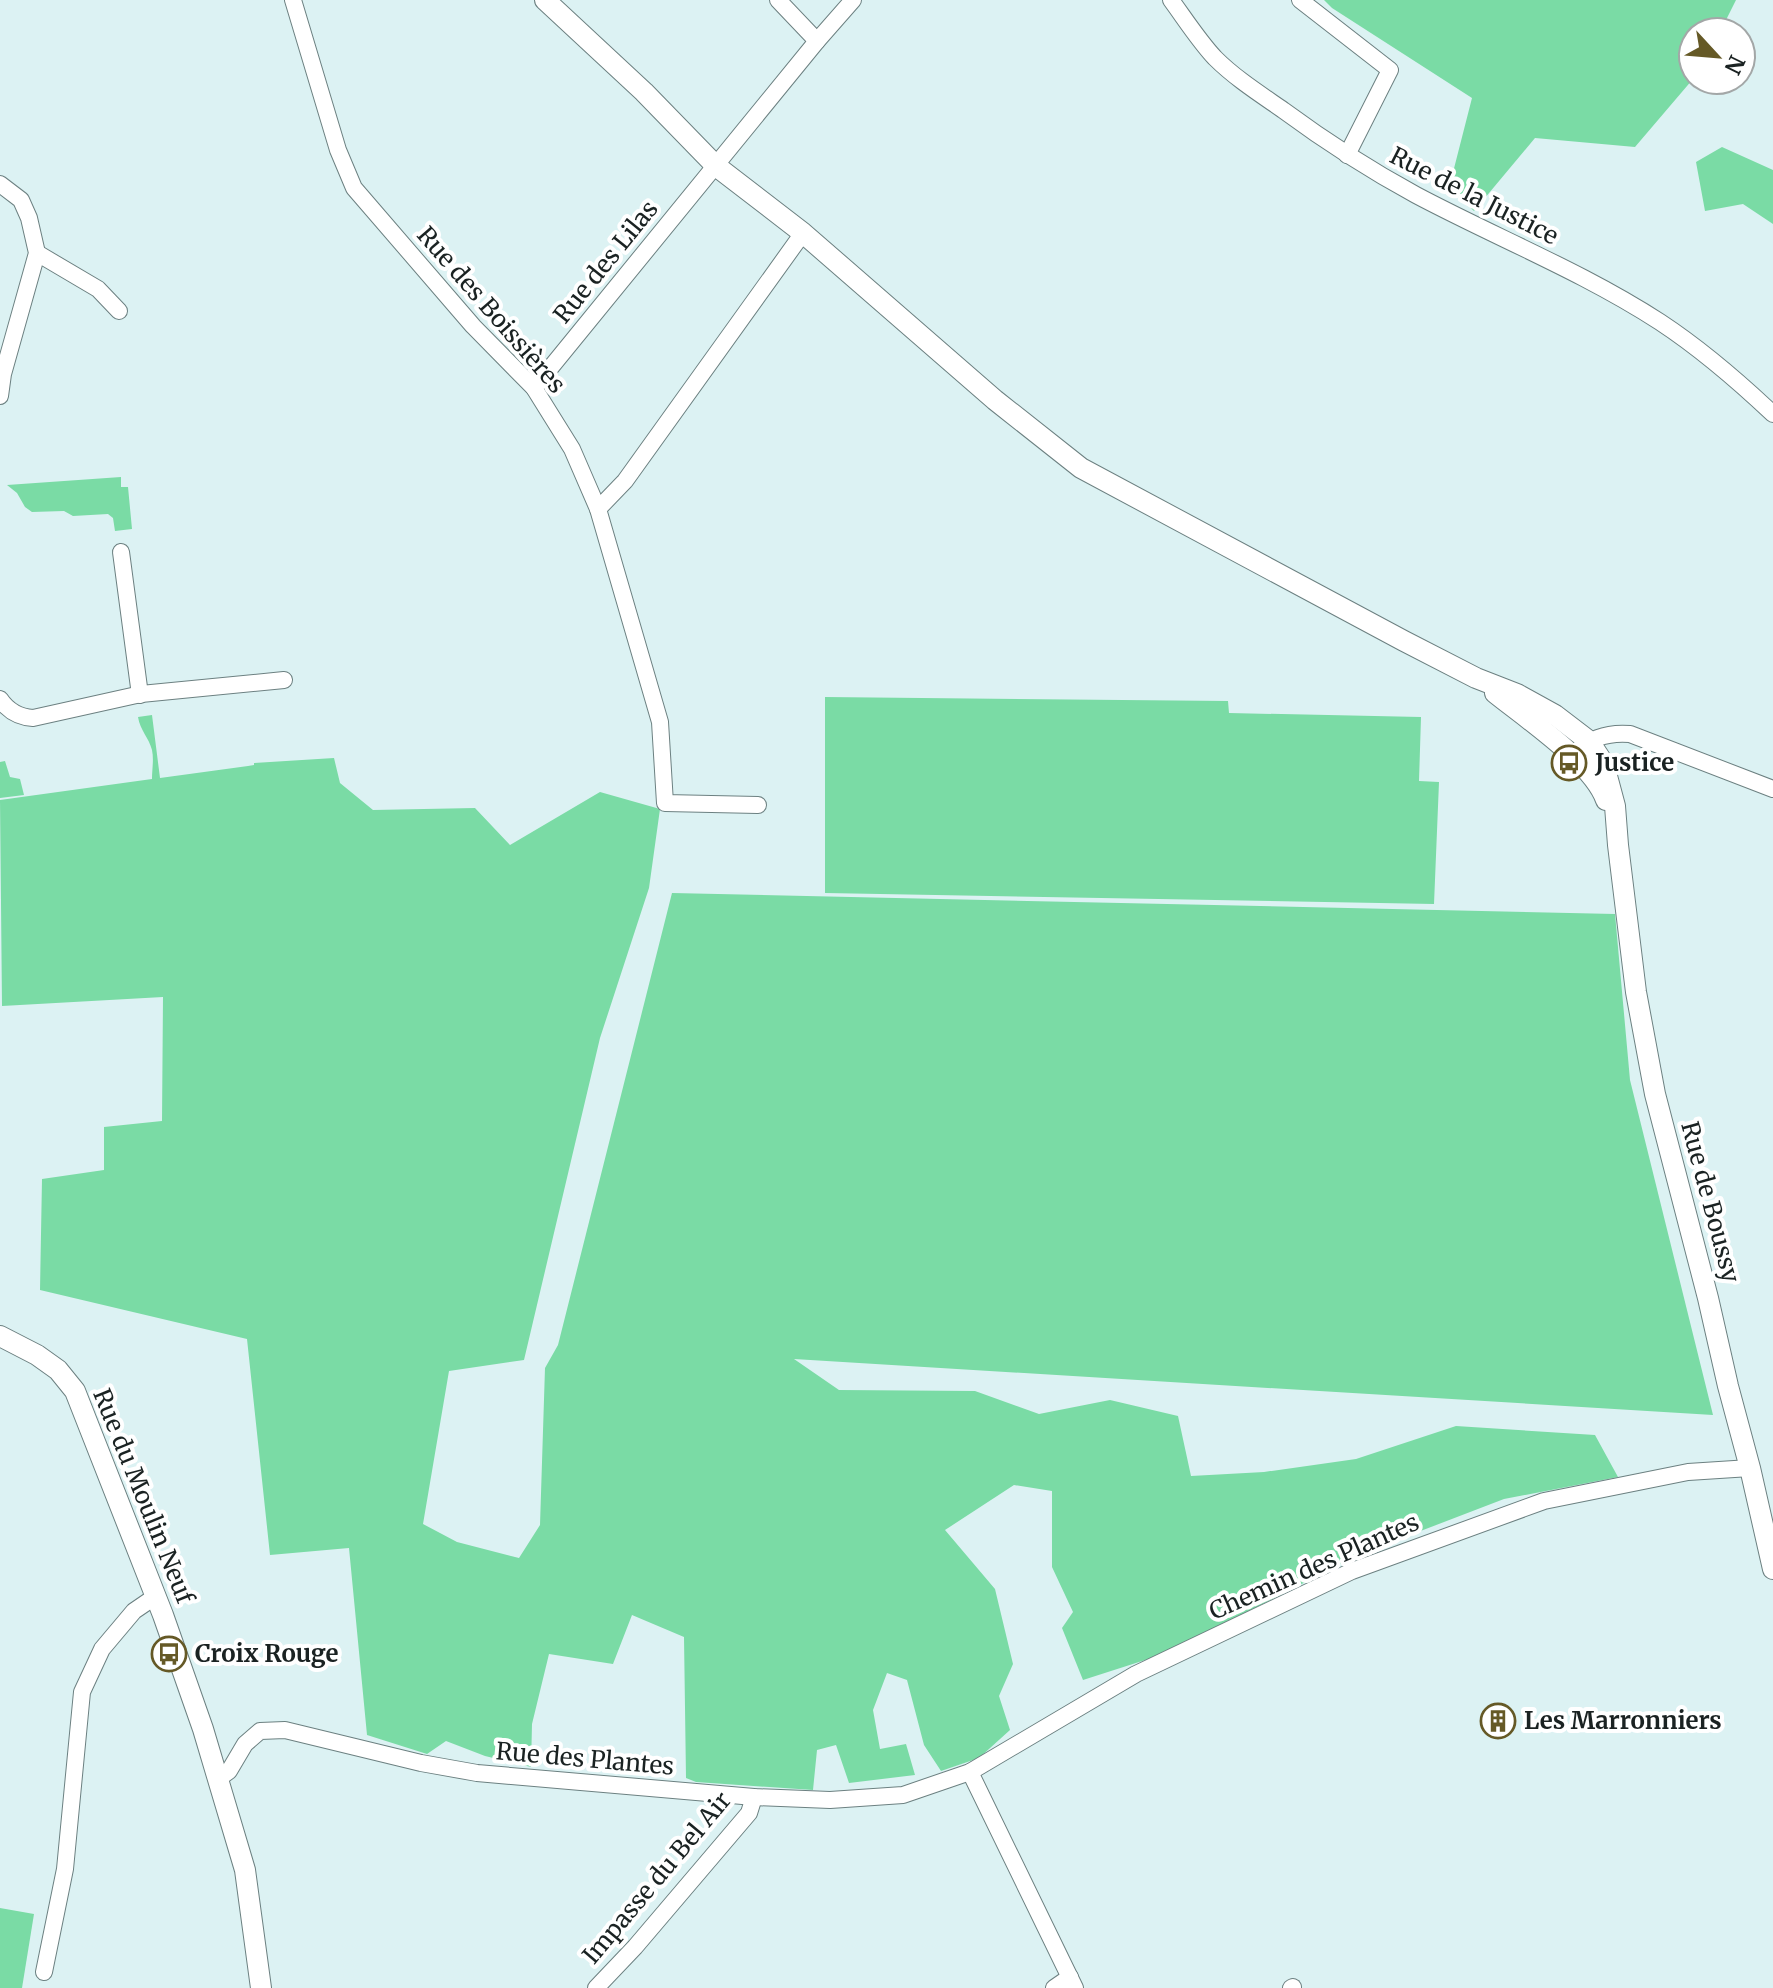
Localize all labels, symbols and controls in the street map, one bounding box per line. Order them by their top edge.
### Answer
north arrow [1677,16,1757,96]
text: N [1718,51,1751,79]
street label: Rue de la Justice [1385,140,1564,251]
street label: Rue des Lilas [547,194,665,329]
street label: Rue des Boissières [410,220,572,399]
bus stop icon: Justice [1550,744,1588,782]
place label: Justice [1594,747,1674,778]
street label: Rue de Boussy [1674,1118,1747,1286]
street label: Rue du Moulin Neuf [86,1384,201,1609]
street label: Chemin des Plantes [1204,1506,1423,1627]
bus stop icon: Croix Rouge [150,1635,188,1673]
place label: Croix Rouge [195,1638,339,1669]
building icon: Les Marronniers [1479,1702,1517,1740]
place label: Les Marronniers [1524,1705,1722,1736]
street label: Rue des Plantes [495,1735,675,1782]
street label: Impasse du Bel Air [576,1785,738,1970]

